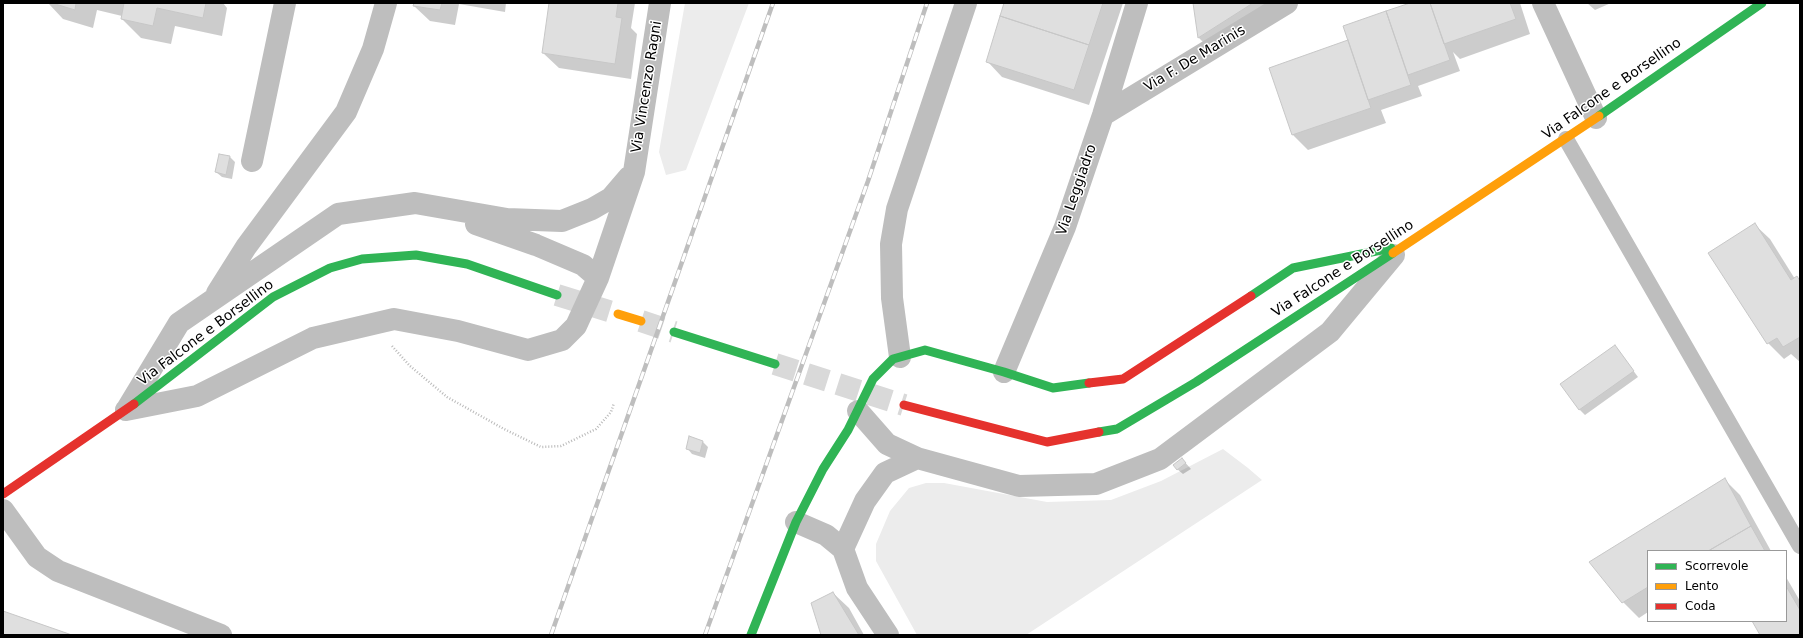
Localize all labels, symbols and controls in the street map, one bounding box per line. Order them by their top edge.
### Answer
street label: Via Vincenzo Ragni [628,20,666,154]
street label: Via F. De Marinis [1141,22,1249,96]
street label: Via Falcone e Borsellino [1539,35,1685,143]
street label: Via Leggiadro [1054,142,1100,238]
street label: Via Falcone e Borsellino [1269,217,1417,321]
street label: Via Falcone e Borsellino [135,276,277,390]
legend [1647,550,1787,622]
text: Scorrevole [1685,559,1749,573]
text: Lento [1685,579,1719,593]
text: Coda [1685,599,1716,613]

